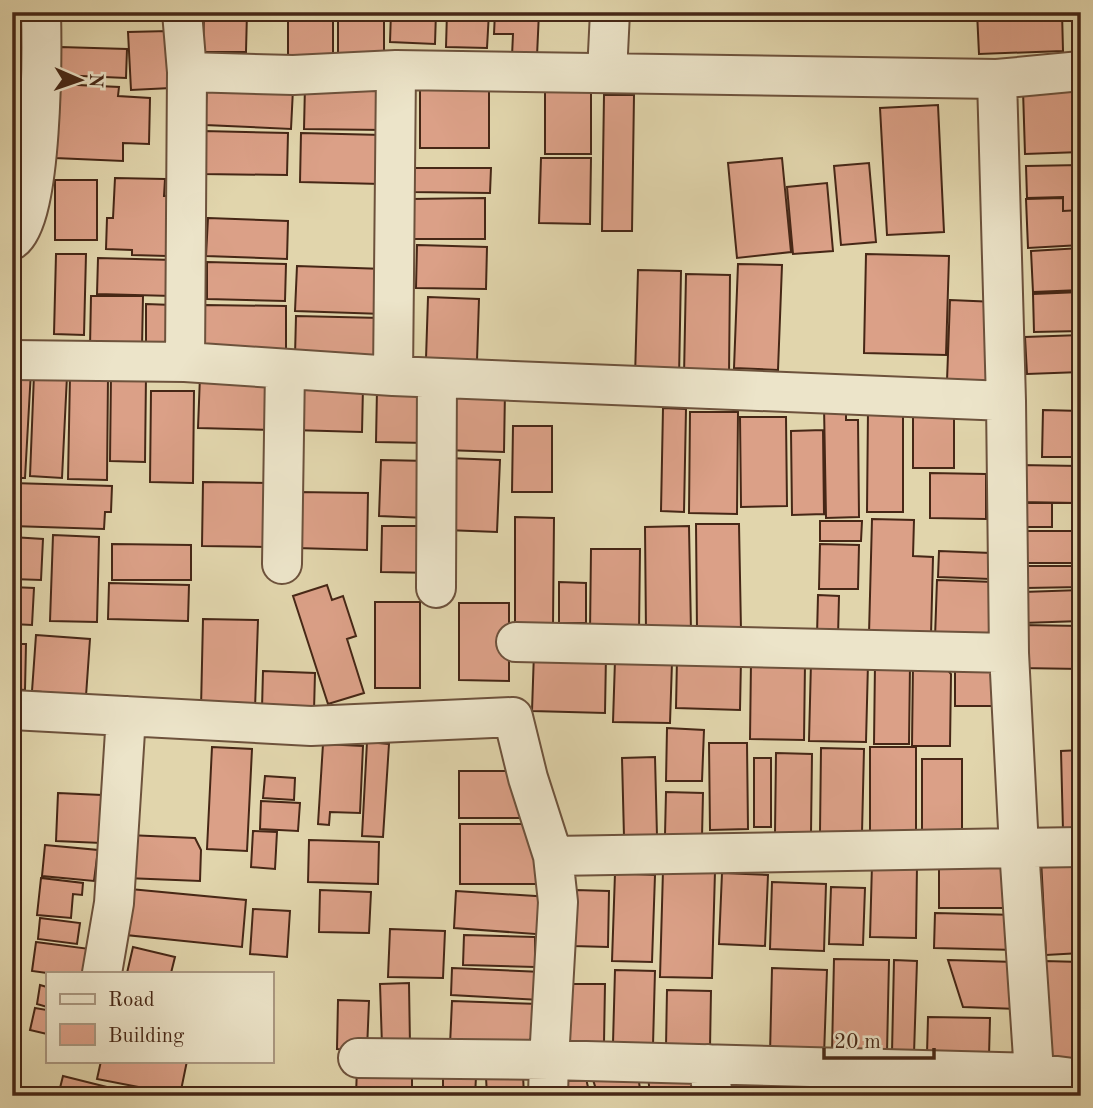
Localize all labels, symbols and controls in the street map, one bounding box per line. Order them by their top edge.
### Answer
north arrow [46,46,116,116]
text: N [85,73,104,89]
legend [46,972,273,1062]
text: Road [108,990,155,1011]
scale bar [824,1017,934,1061]
text: Building [108,1026,185,1047]
text: 20 m [834,1032,881,1053]

